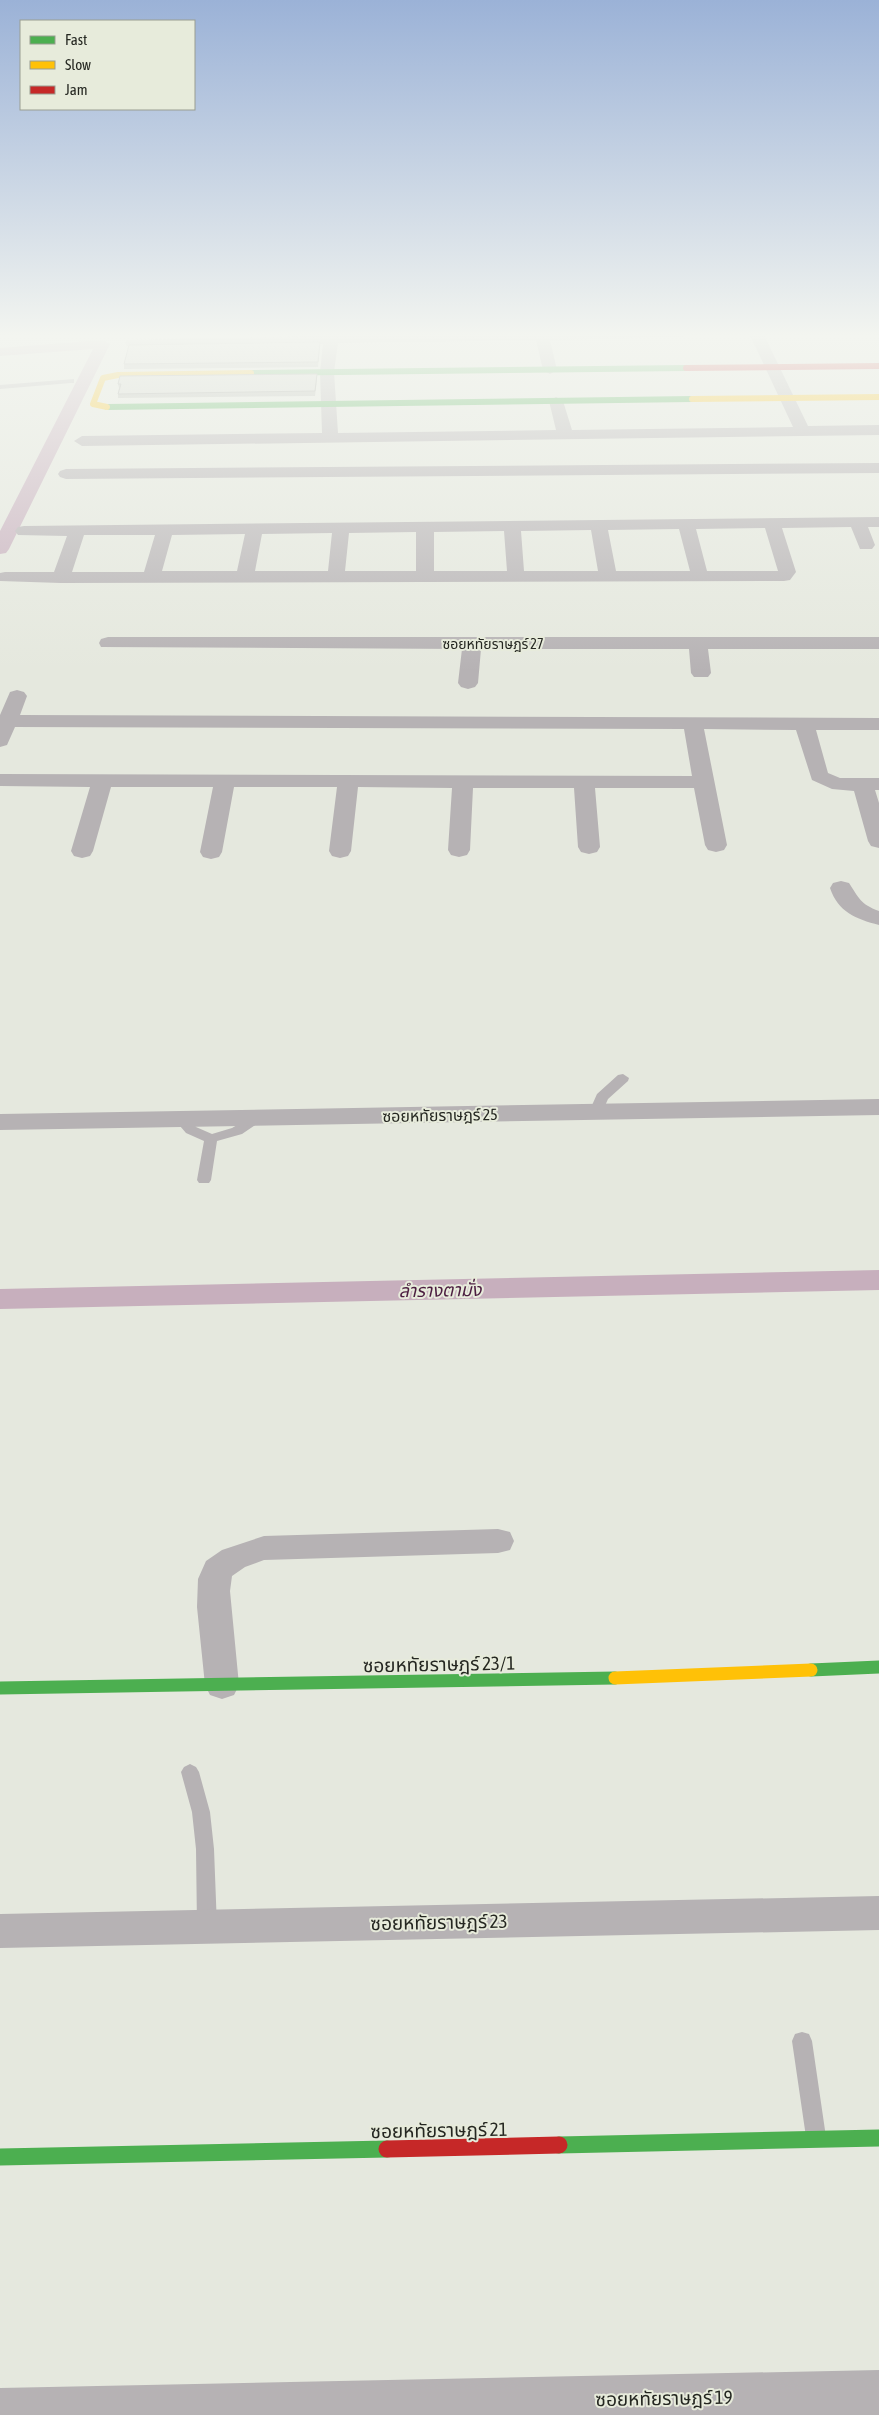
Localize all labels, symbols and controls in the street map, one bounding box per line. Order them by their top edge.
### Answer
legend [20,20,195,110]
text: Fast [65,31,87,48]
text: Slow [65,56,91,73]
text: Jam [65,81,88,98]
street label: ซอยหทัยราษฎร์ 27 [442,636,544,652]
street label: ซอยหทัยราษฎร์ 25 [382,1105,498,1125]
water label: ลำรางตามั่ง [398,1278,483,1301]
street label: ซอยหทัยราษฎร์ 23/1 [363,1652,515,1676]
street label: ซอยหทัยราษฎร์ 23 [370,1910,508,1934]
street label: ซอยหทัยราษฎร์ 21 [370,2118,508,2142]
street label: ซอยหทัยราษฎร์ 19 [595,2386,733,2410]

